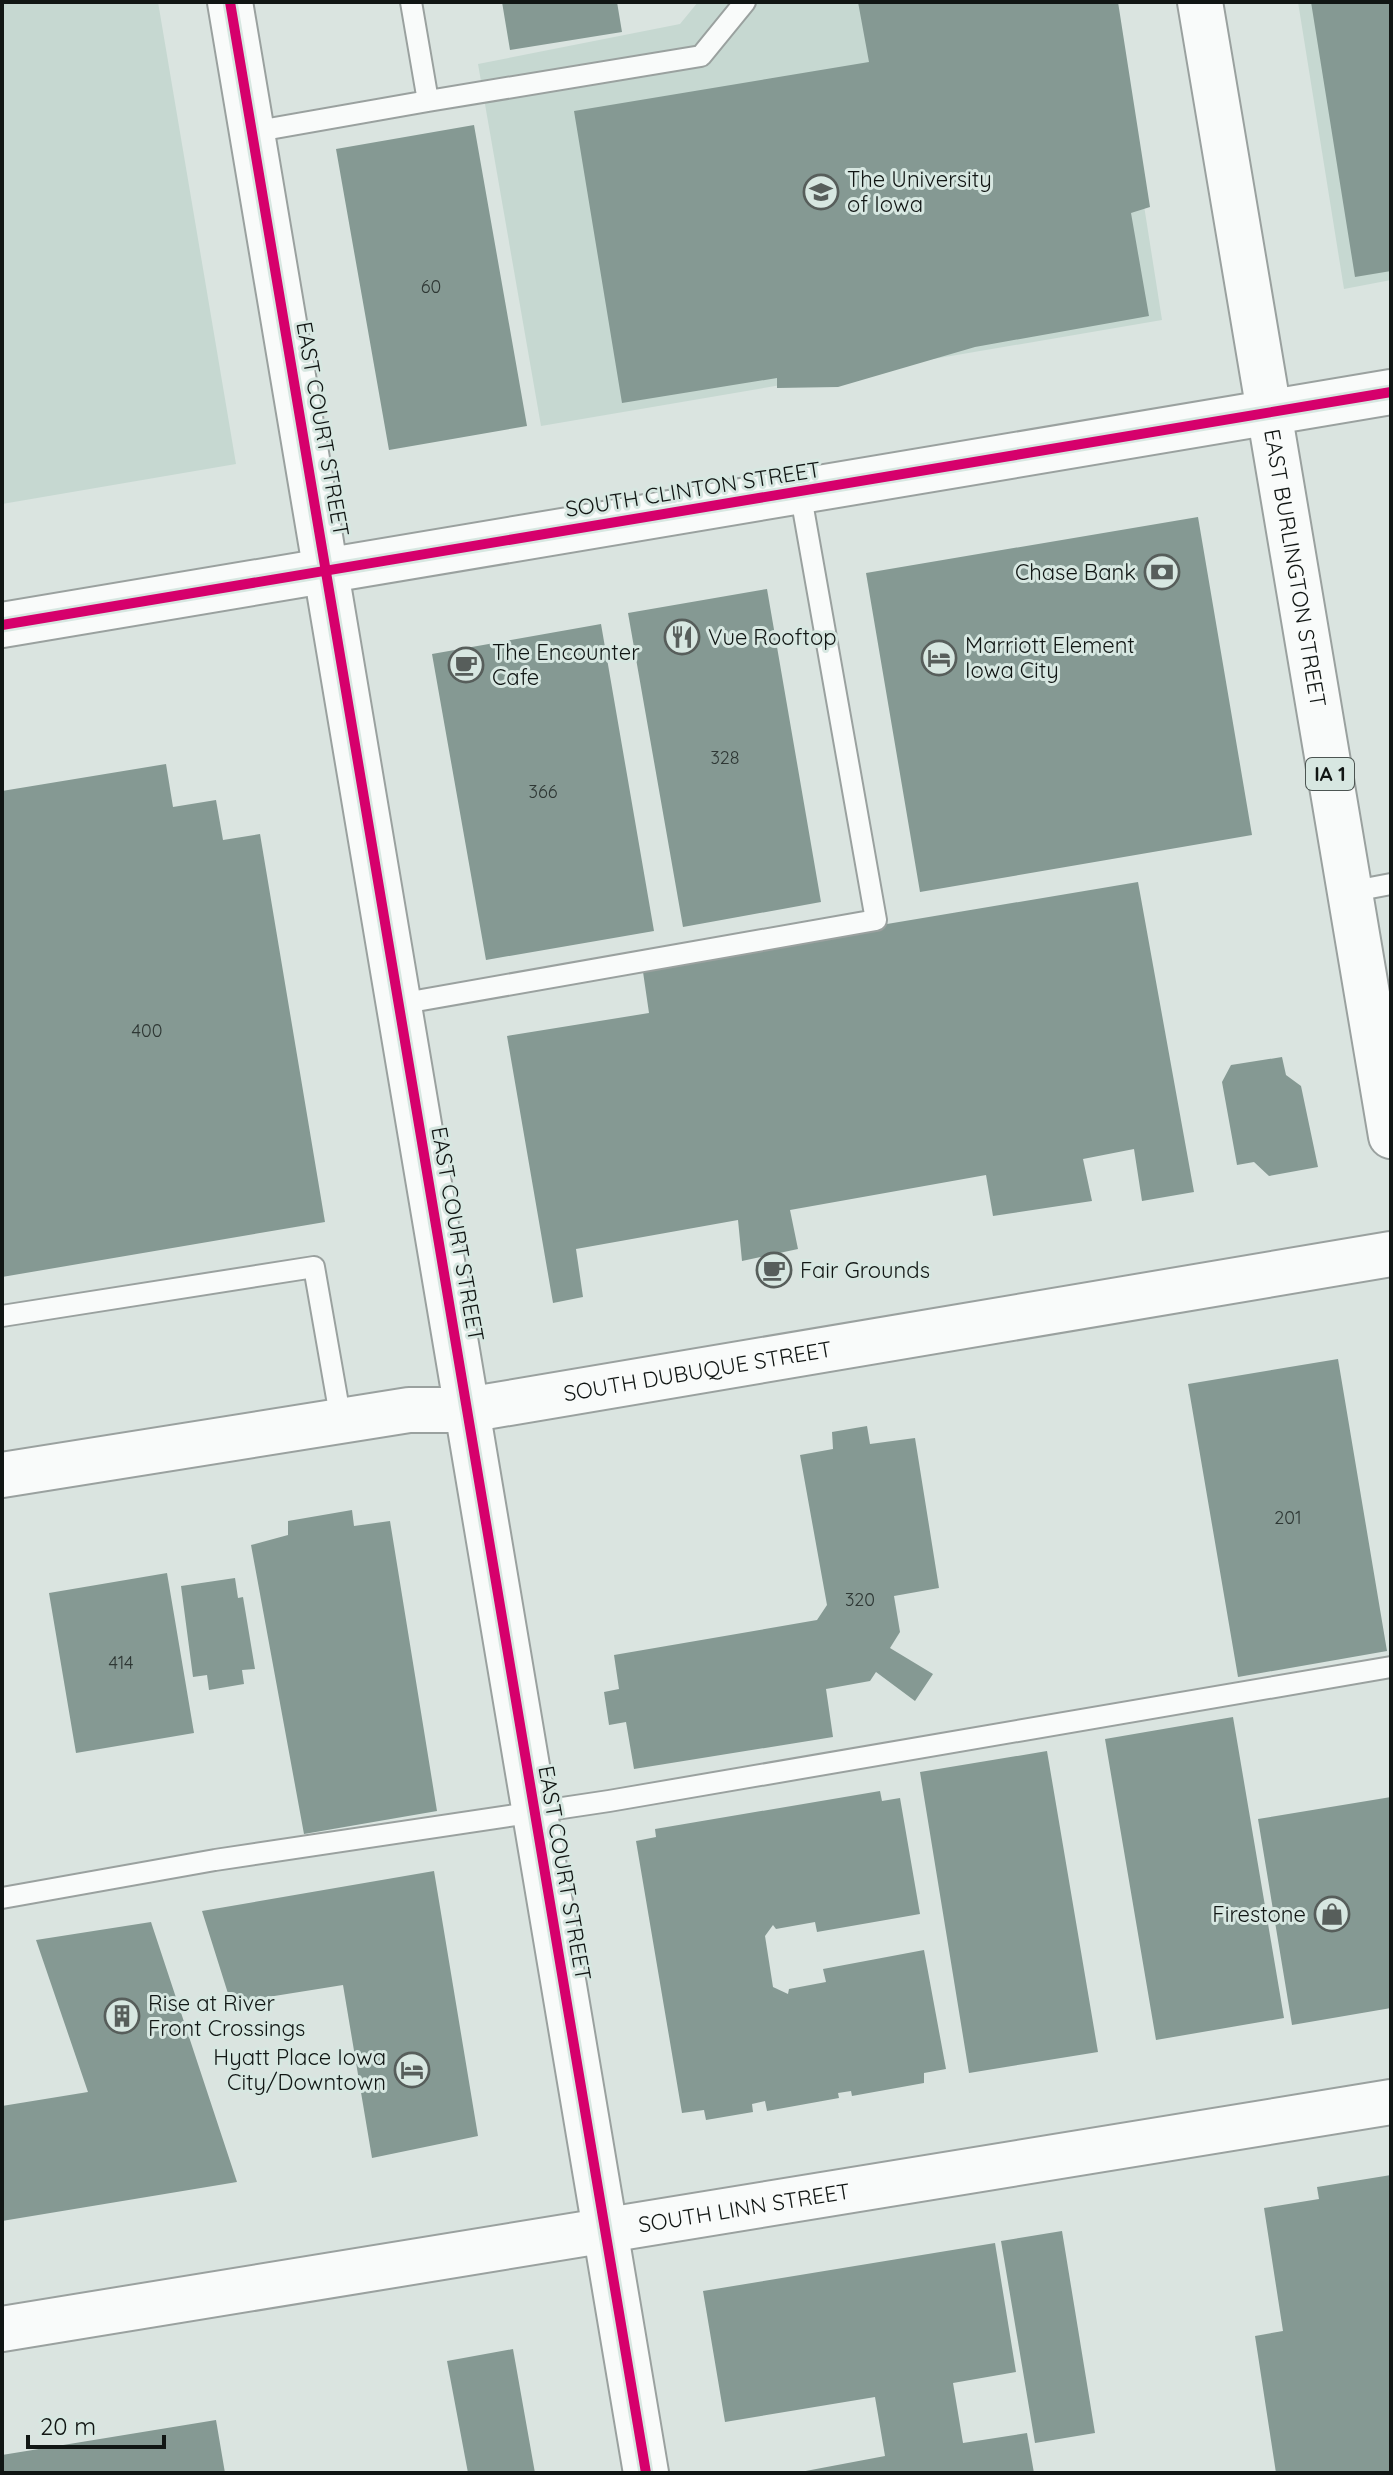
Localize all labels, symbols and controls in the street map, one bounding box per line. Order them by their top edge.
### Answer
place label: The University of Iowa [847,165,992,218]
school or university icon: The University of Iowa [802,173,840,211]
house number: 60 [421,275,441,298]
street label: EAST COURT STREET [290,319,356,539]
street label: EAST BURLINGTON STREET [1258,427,1333,709]
street label: SOUTH CLINTON STREET [563,455,823,523]
bank icon: Chase Bank [1143,553,1181,591]
place label: Chase Bank [1015,558,1136,586]
restaurant icon: Vue Rooftop [663,618,701,656]
place label: Vue Rooftop [708,623,837,651]
place label: Marriott Element Iowa City [965,631,1135,684]
place label: The Encounter Cafe [492,638,640,691]
hotel icon: Marriott Element Iowa City [920,639,958,677]
cafe icon: The Encounter Cafe [447,646,485,684]
house number: 328 [710,746,740,769]
road number: IA 1 [1306,758,1354,790]
house number: 366 [529,780,558,803]
house number: 400 [132,1019,162,1042]
street label: EAST COURT STREET [425,1124,491,1344]
cafe icon: Fair Grounds [755,1251,793,1289]
place label: Fair Grounds [800,1256,930,1284]
street label: SOUTH DUBUQUE STREET [561,1335,834,1407]
house number: 201 [1274,1506,1302,1529]
house number: 320 [845,1588,875,1611]
house number: 414 [108,1651,134,1674]
street label: EAST COURT STREET [532,1763,598,1983]
shop icon: Firestone [1313,1895,1351,1933]
place label: Firestone [1212,1900,1306,1928]
place label: Rise at River Front Crossings [148,1989,305,2042]
building icon: Rise at River Front Crossings [103,1997,141,2035]
place label: Hyatt Place Iowa City/Downtown [213,2043,386,2096]
hotel icon: Hyatt Place Iowa City/Downtown [393,2051,431,2089]
street label: SOUTH LINN STREET [636,2177,852,2239]
scale bar [28,2399,164,2449]
text: 20 m [40,2411,96,2441]

